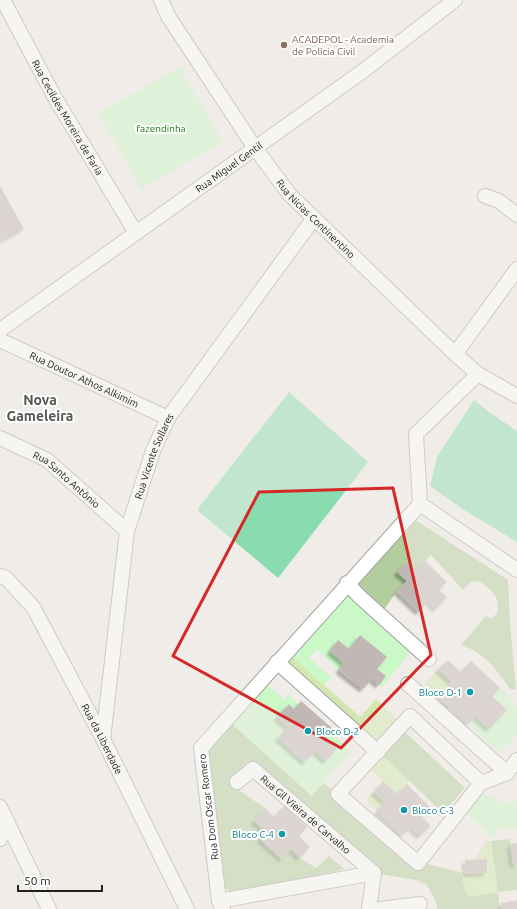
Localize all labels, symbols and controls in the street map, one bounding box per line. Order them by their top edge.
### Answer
place label: ACADEPOL - Academia de Polícia Civil [292,34,394,57]
marker: ACADEPOL - Academia de Polícia Civil [279,40,289,50]
street label: Rua Cecildes Moreira de Faria [30,58,105,177]
park label: fazendinha [136,123,186,134]
street label: Rua Miguel Gentil [194,139,265,195]
street label: Rua Nicias Continentino [274,177,357,261]
street label: Rua Doutor Athos Alkimim [28,350,140,410]
district label: Nova Gameleira [7,392,73,424]
street label: Rua Vicente Sollares [133,411,176,501]
street label: Rua Santo Antônio [31,449,102,510]
place label: Bloco D-1 [419,687,462,698]
marker: Bloco D-1 [465,687,475,697]
street label: Rua da Liberdade [79,702,125,776]
marker: Bloco D-2 [303,726,313,736]
place label: Bloco D-2 [316,726,359,737]
street label: Rua Dom Oscar Romero [197,753,220,861]
street label: Rua Gil Vieira de Carvalho [258,773,353,856]
marker: Bloco C-3 [399,805,409,815]
place label: Bloco C-3 [412,805,454,816]
place label: Bloco C-4 [232,829,274,840]
marker: Bloco C-4 [277,829,287,839]
scale bar [18,867,102,893]
text: 50 m [24,874,51,887]

